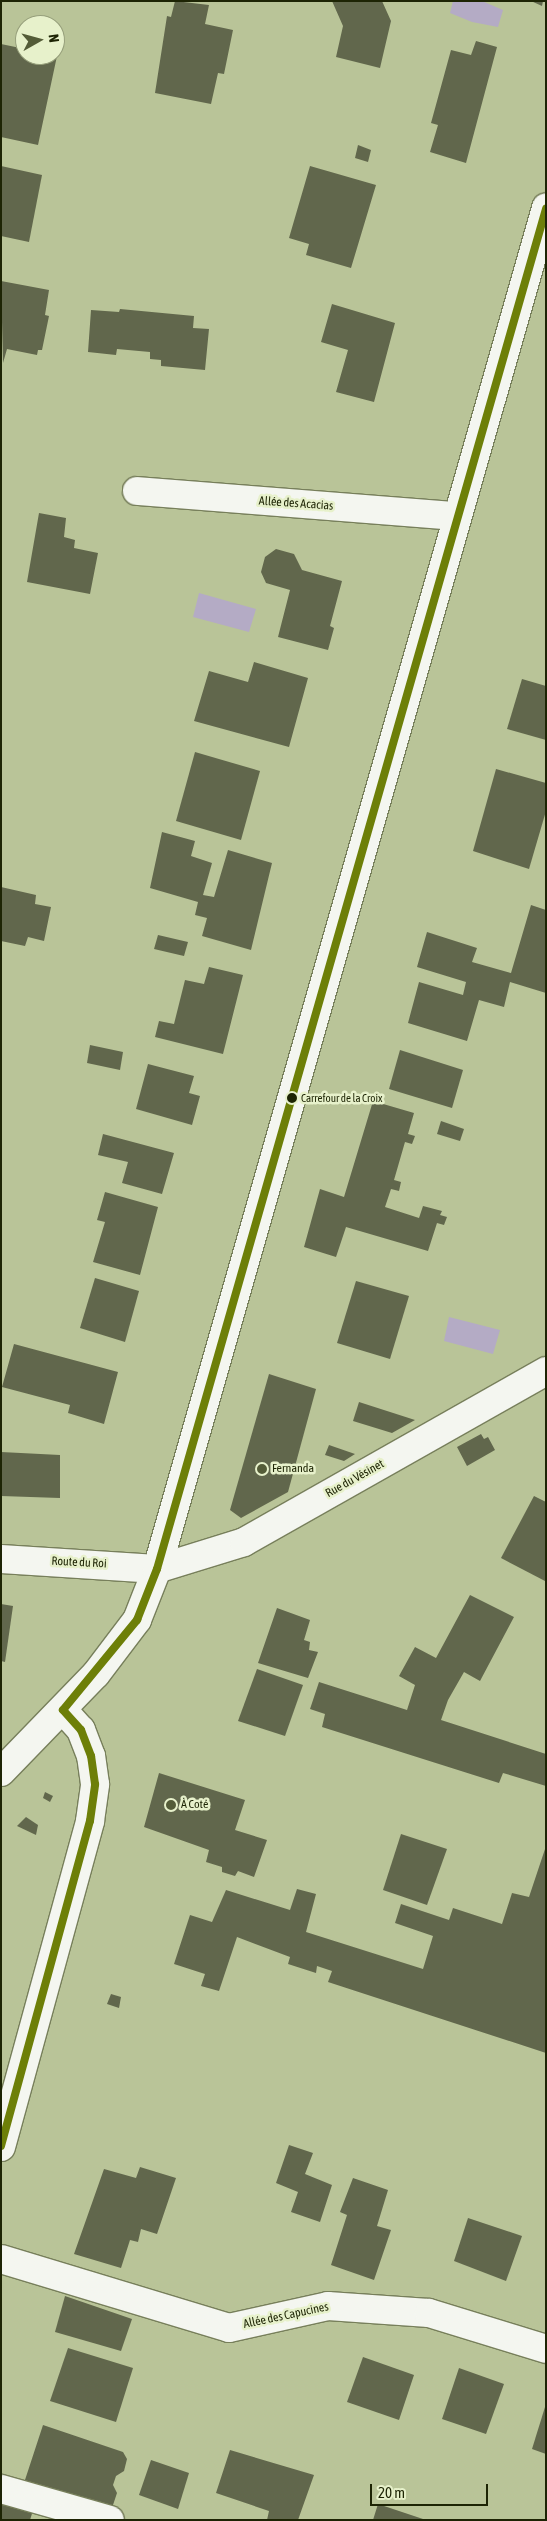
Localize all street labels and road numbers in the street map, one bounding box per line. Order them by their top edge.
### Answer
street label: Allée des Acacias [258,494,334,514]
street label: Rue du Vésinet [323,1457,387,1501]
street label: Route du Roi [51,1554,107,1572]
street label: Allée des Capucines [242,2300,330,2332]

